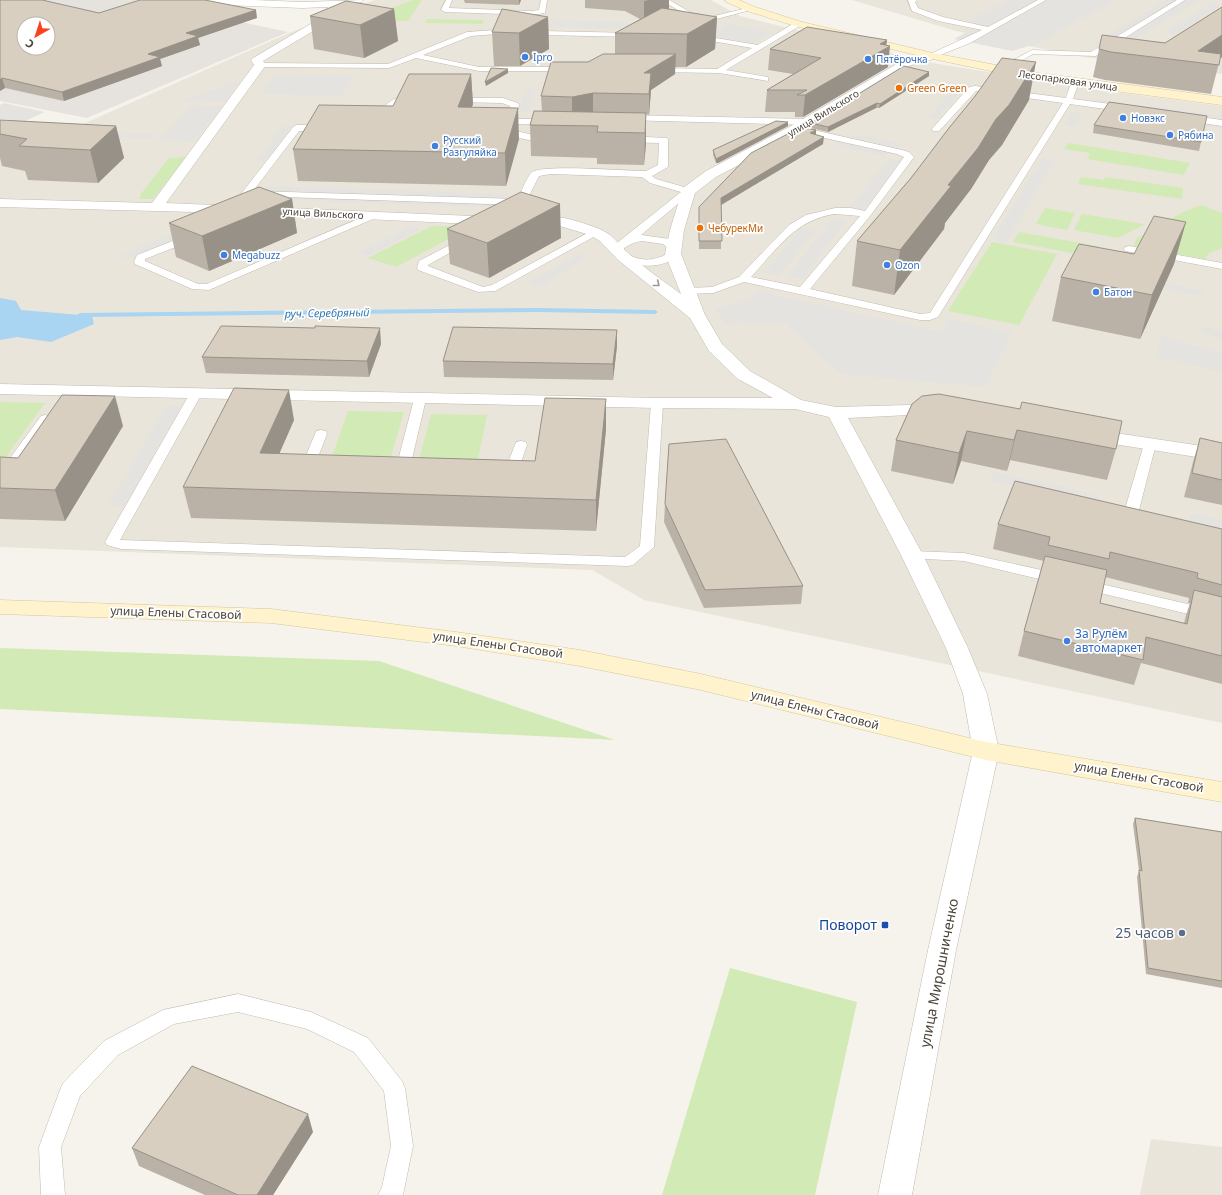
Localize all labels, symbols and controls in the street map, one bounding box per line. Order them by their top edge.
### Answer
north arrow [16,16,56,56]
text: С [22,36,37,52]
place label: Ipro [533,50,553,64]
marker: Ipro [520,52,530,62]
place label: Пятёрочка [876,52,928,66]
marker: Пятёрочка [863,54,873,64]
street label: Лесопарковая улица [1018,66,1118,94]
place label: Green Green [907,81,967,95]
marker: Green Green [894,83,904,93]
street label: улица Вильского [785,86,861,140]
place label: Новэкс [1131,111,1165,125]
marker: Новэкс [1118,113,1128,123]
place label: Рябина [1178,128,1214,142]
marker: Рябина [1165,130,1175,140]
place label: Русский Разгуляйка [443,133,497,159]
marker: Русский Разгуляйка [430,141,440,151]
street label: улица Вильского [282,204,364,222]
place label: ЧебурекМи [708,221,763,235]
marker: ЧебурекМи [695,223,705,233]
place label: Megabuzz [232,248,280,262]
marker: Megabuzz [219,250,229,260]
place label: Ozon [895,258,920,272]
marker: Ozon [882,260,892,270]
one-way arrow [653,279,660,286]
place label: Батон [1104,285,1132,299]
marker: Батон [1091,287,1101,297]
water label: руч. Серебряный [283,304,370,321]
street label: улица Елены Стасовой [110,602,242,623]
place label: За Рулём автомаркет [1075,625,1143,656]
street label: улица Елены Стасовой [432,627,564,662]
marker: За Рулём автомаркет [1062,636,1072,646]
street label: улица Елены Стасовой [749,685,881,734]
street label: улица Елены Стасовой [1073,757,1205,796]
street label: улица Мирошниченко [915,897,962,1049]
place label: Поворот [819,915,877,934]
marker: Поворот [880,920,890,930]
place label: 25 часов [1115,923,1174,942]
marker: 25 часов [1177,928,1187,938]

